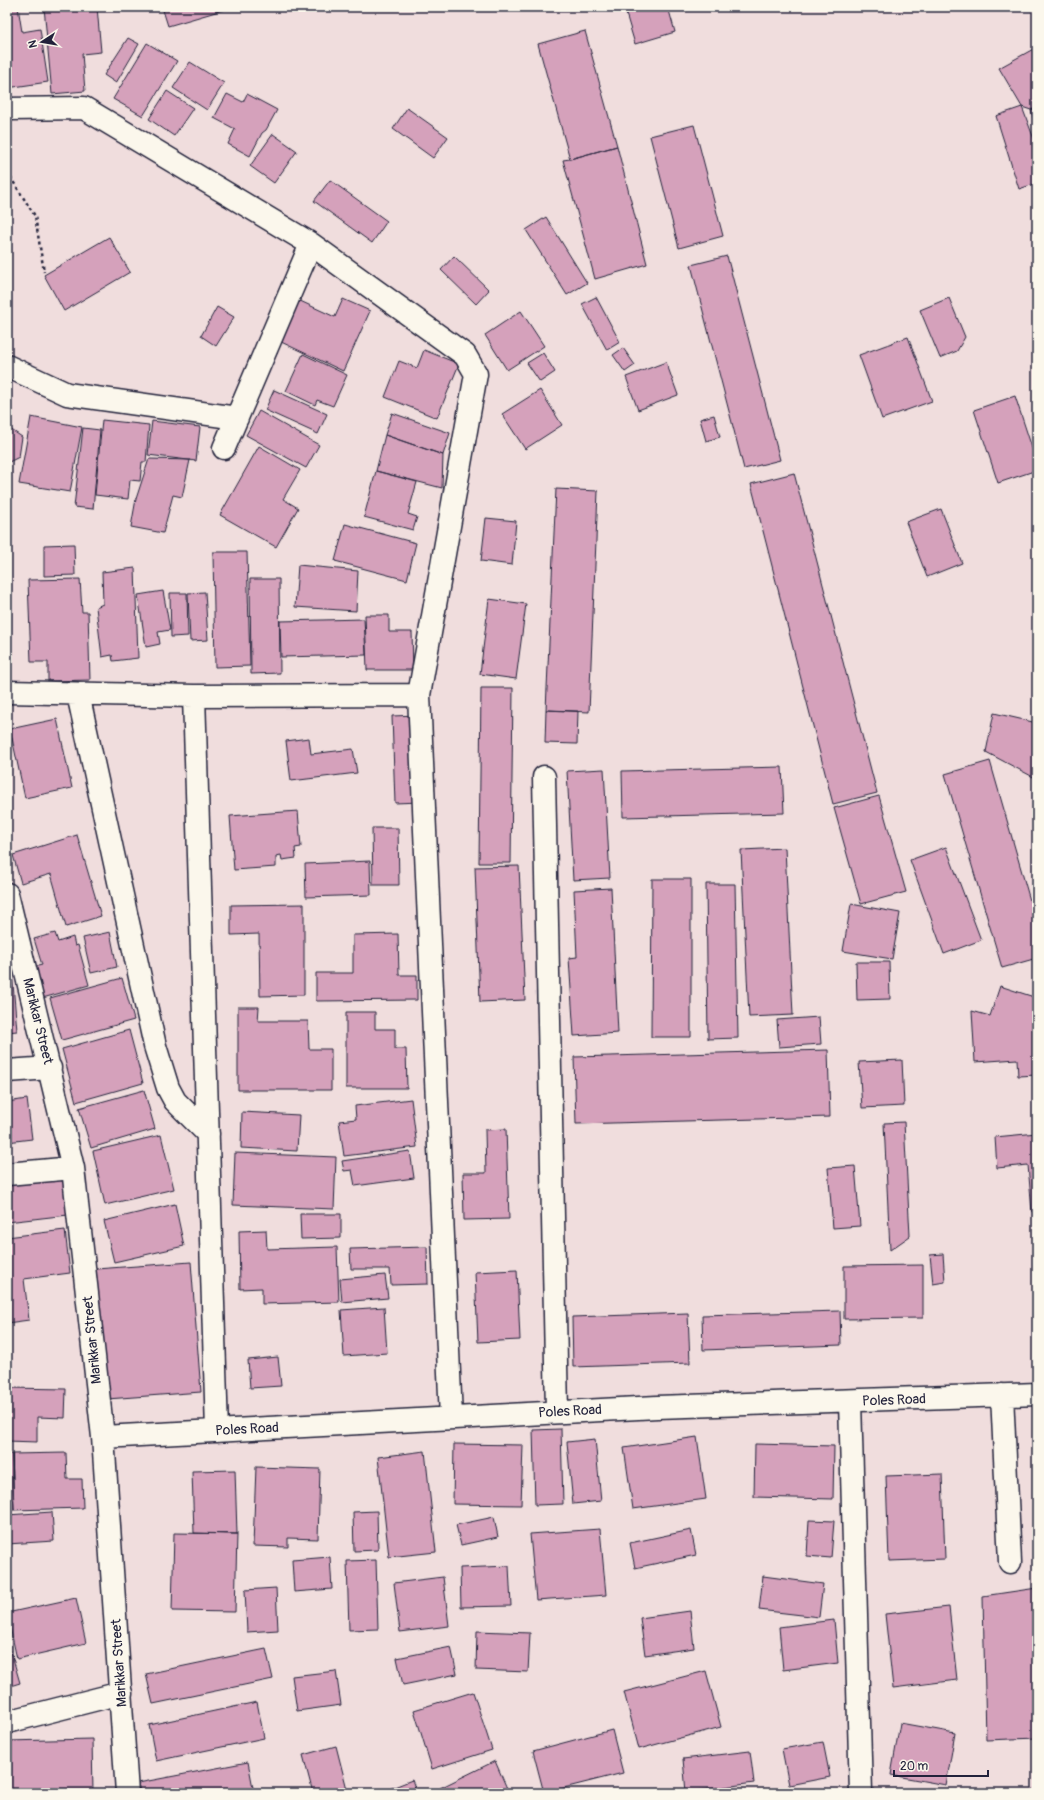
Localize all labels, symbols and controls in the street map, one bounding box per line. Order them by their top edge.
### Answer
north arrow [22,22,62,62]
text: N [25,38,40,49]
street label: Marikkar Street [19,976,57,1066]
street label: Marikkar Street [79,1295,105,1385]
street label: Poles Road [862,1390,926,1410]
street label: Poles Road [538,1401,602,1421]
street label: Poles Road [215,1419,279,1439]
street label: Marikkar Street [107,1618,131,1708]
scale bar [894,1752,988,1778]
text: 20 m [900,1759,929,1774]

